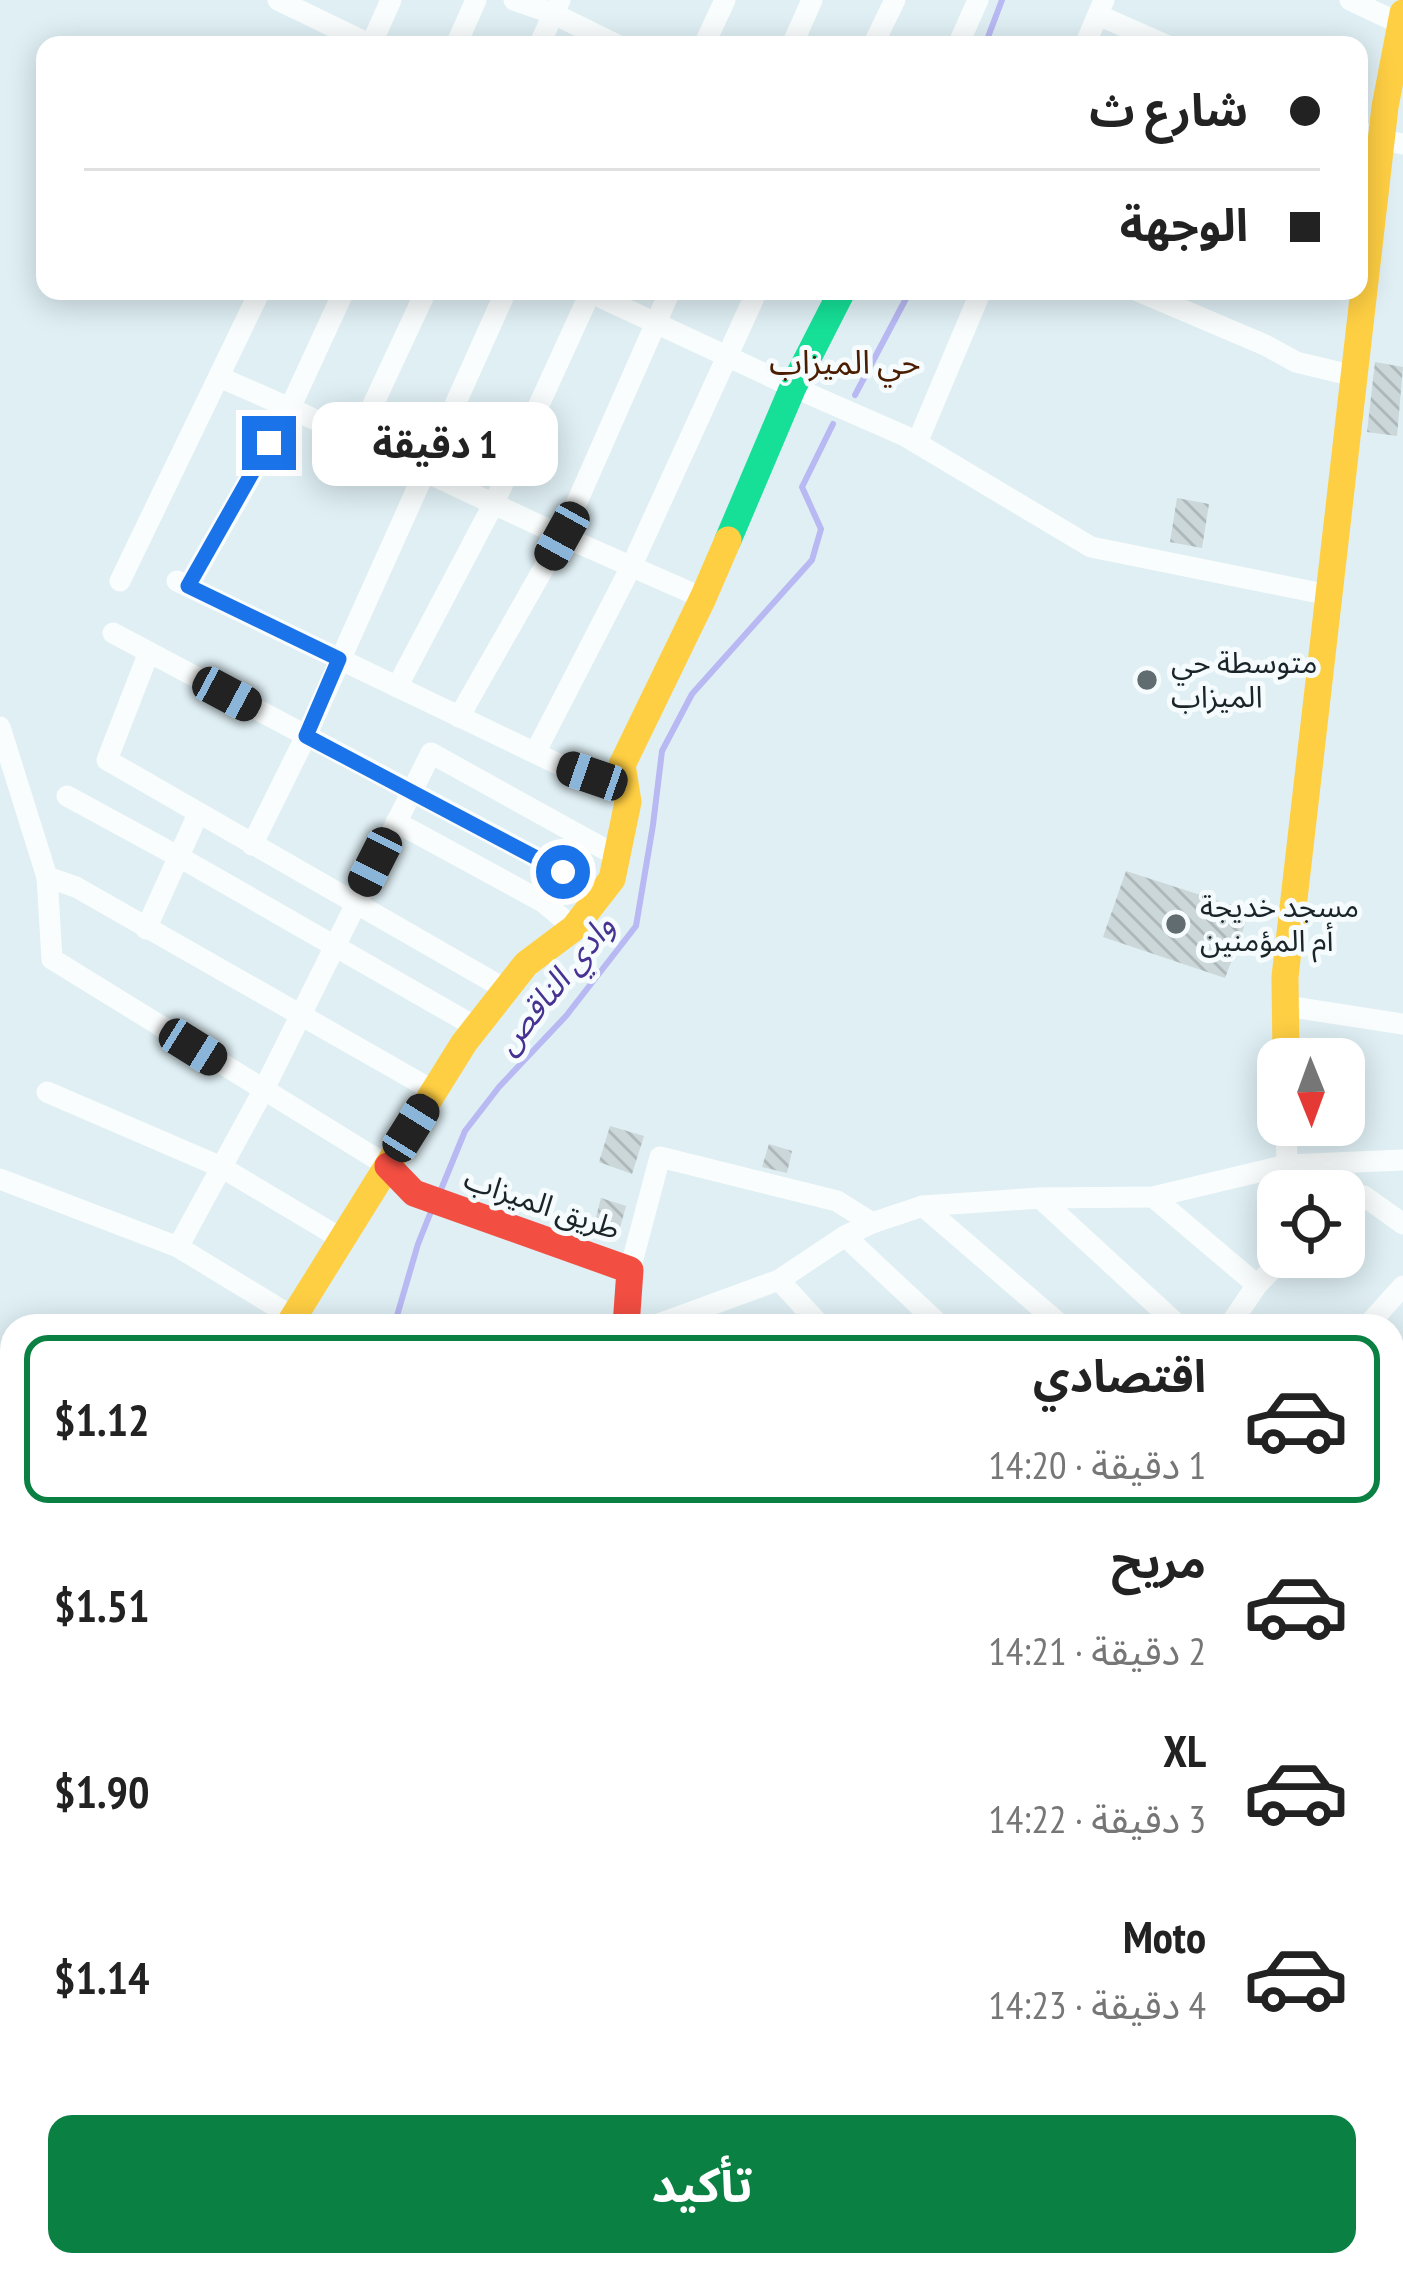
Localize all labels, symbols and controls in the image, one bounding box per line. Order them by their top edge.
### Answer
text: شارع ث [1089,80,1248,138]
text: الوجهة [1120,195,1248,253]
district label: حي الميزاب [769,340,921,388]
callout: 1 دقيقة [311,401,557,485]
route end [242,416,296,470]
text: 1 دقيقة [373,418,497,469]
car [529,496,595,576]
place label: متوسطة حي الميزاب [1171,642,1318,715]
car [187,661,267,727]
marker: متوسطة حي الميزاب [1134,667,1160,693]
car [552,747,632,805]
car [343,822,407,902]
route start [536,845,590,899]
place label: مسجد خديجة أم المؤمنين [1200,886,1359,963]
water label: وادي الناقص [484,905,627,1066]
marker: مسجد خديجة أم المؤمنين [1163,911,1189,937]
car [153,1013,233,1081]
north arrow [1257,1038,1365,1146]
map controls [1257,1038,1365,1278]
car [377,1088,445,1168]
street label: طريق الميزاب [459,1158,626,1247]
button: locate [1257,1170,1365,1278]
text: اقتصادي [1033,1346,1206,1404]
icon: car [1242,1365,1350,1473]
text: $1.12 [54,1390,150,1448]
text: 1 دقيقة · 14:20 [988,1439,1206,1490]
text: مريح [1111,1532,1206,1590]
icon: car [1242,1551,1350,1659]
text: $1.51 [54,1576,150,1634]
text: 2 دقيقة · 14:21 [988,1625,1206,1676]
text: XL [1163,1721,1206,1779]
icon: car [1242,1737,1350,1845]
text: $1.90 [54,1762,150,1820]
text: 3 دقيقة · 14:22 [988,1793,1206,1844]
text: Moto [1123,1907,1206,1965]
icon: car [1242,1923,1350,2031]
text: $1.14 [54,1948,150,2006]
text: 4 دقيقة · 14:23 [988,1979,1206,2030]
button: تأكيد [48,2115,1356,2253]

